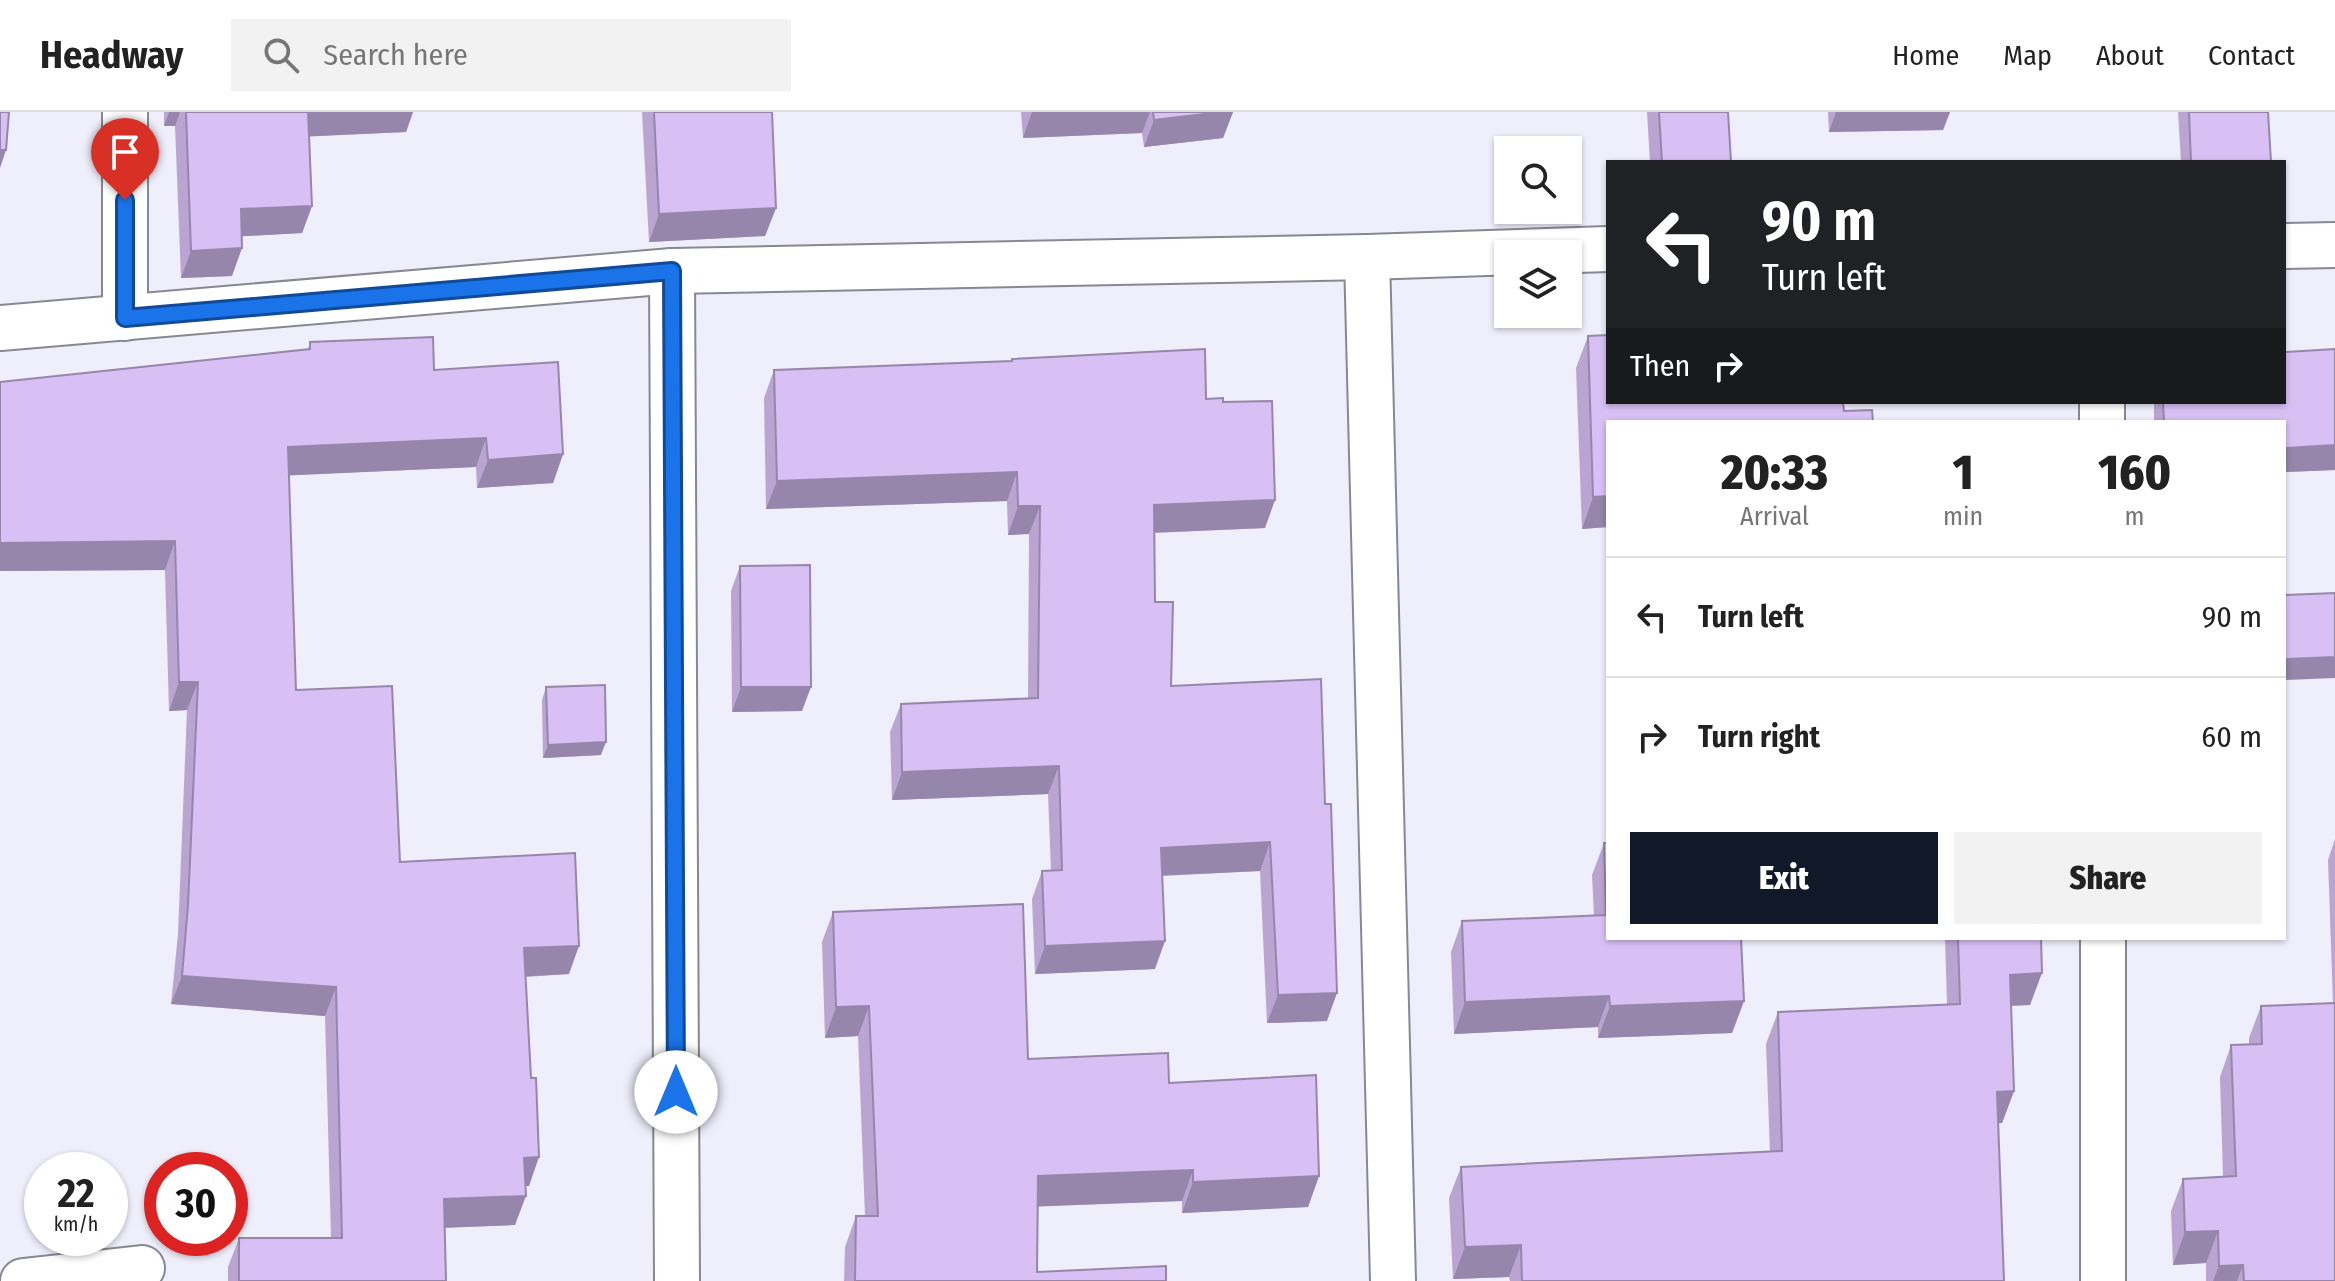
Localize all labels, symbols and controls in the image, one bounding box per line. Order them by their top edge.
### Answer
search box [231,19,791,91]
text: Headway [40,32,183,78]
icon: search [259,33,303,77]
text: Search here [323,37,468,73]
text: Home [1892,39,1959,72]
text: Map [2003,39,2052,72]
text: About [2096,39,2164,72]
text: Contact [2208,39,2295,72]
pin [91,118,159,200]
icon: arrive [103,130,147,174]
map controls [1494,136,1582,328]
button: search [1494,136,1582,224]
text: 90 m [1762,188,1876,255]
icon: left [1630,192,1734,296]
button: layers [1494,240,1582,328]
text: Turn left [1762,256,1886,300]
icon: right [1706,344,1750,388]
text: Then [1630,348,1690,384]
text: 20:33 [1721,444,1828,502]
text: 1 [1953,444,1974,502]
text: 160 [2098,444,2171,502]
text: Arrival [1740,501,1809,532]
text: min [1943,501,1983,532]
text: m [2125,501,2145,532]
icon: left [1630,595,1674,639]
text: Turn left [1698,599,1804,635]
text: 90 m [2202,599,2262,635]
icon: right [1630,715,1674,759]
text: Turn right [1698,719,1820,755]
text: 60 m [2201,719,2262,755]
button: Exit [1630,832,1938,924]
button: Share [1954,832,2262,924]
position arrow [634,1050,718,1134]
speed limit sign: 30 [144,1152,248,1256]
text: 22 [57,1170,95,1218]
text: km/h [54,1212,98,1236]

